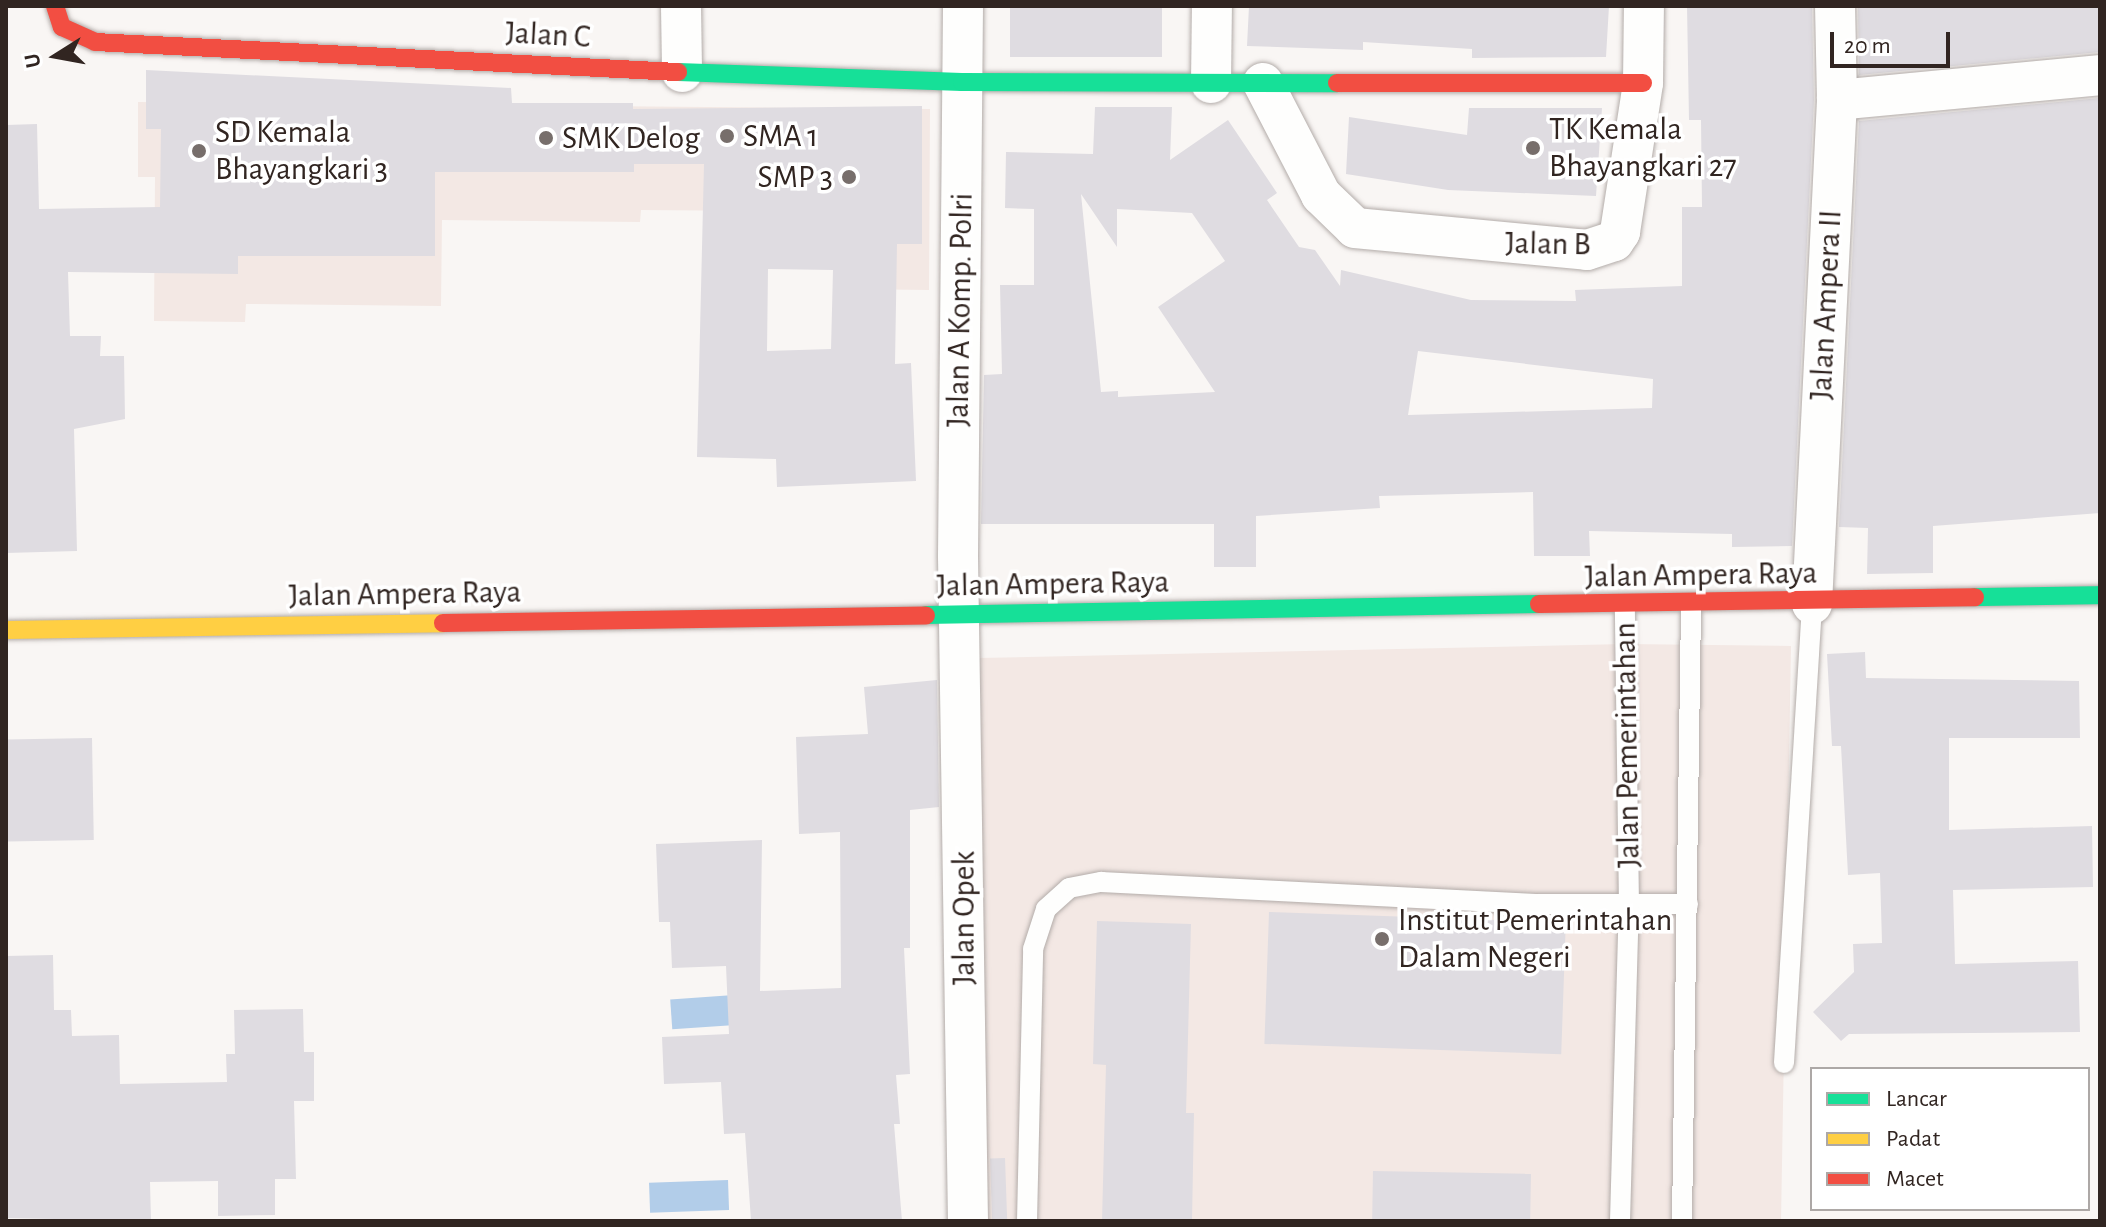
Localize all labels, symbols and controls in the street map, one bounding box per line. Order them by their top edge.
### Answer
street label: Jalan C [505,14,591,56]
north arrow [16,16,96,96]
scale bar [1834,16,1954,66]
text: 20 m [1844,34,1891,58]
text: U [20,52,45,70]
place label: TK Kemala Bhayangkari 27 [1549,111,1737,186]
place label: SD Kemala Bhayangkari 3 [215,114,388,189]
place label: SMA 1 [743,117,818,155]
place label: SMK Delog [562,119,700,157]
marker: SMA 1 [718,127,736,145]
marker: SMK Delog [537,129,555,147]
marker: TK Kemala Bhayangkari 27 [1524,139,1542,157]
marker: SD Kemala Bhayangkari 3 [190,142,208,160]
place label: SMP 3 [758,158,833,196]
marker: SMP 3 [840,168,858,186]
street label: Jalan A Komp. Polri [939,193,981,427]
street label: Jalan Ampera II [1802,209,1850,401]
street label: Jalan B [1505,224,1591,264]
street label: Jalan Ampera Raya [1584,554,1818,596]
street label: Jalan Ampera Raya [936,563,1170,605]
street label: Jalan Ampera Raya [288,573,522,615]
street label: Jalan Pemerintahan [1606,622,1648,868]
street label: Jalan Opek [945,851,983,985]
place label: Institut Pemerintahan Dalam Negeri [1398,902,1672,977]
marker: Institut Pemerintahan Dalam Negeri [1373,930,1391,948]
legend [1810,1067,2090,1211]
text: Lancar [1886,1087,1947,1111]
text: Padat [1886,1127,1940,1151]
text: Macet [1886,1167,1944,1191]

